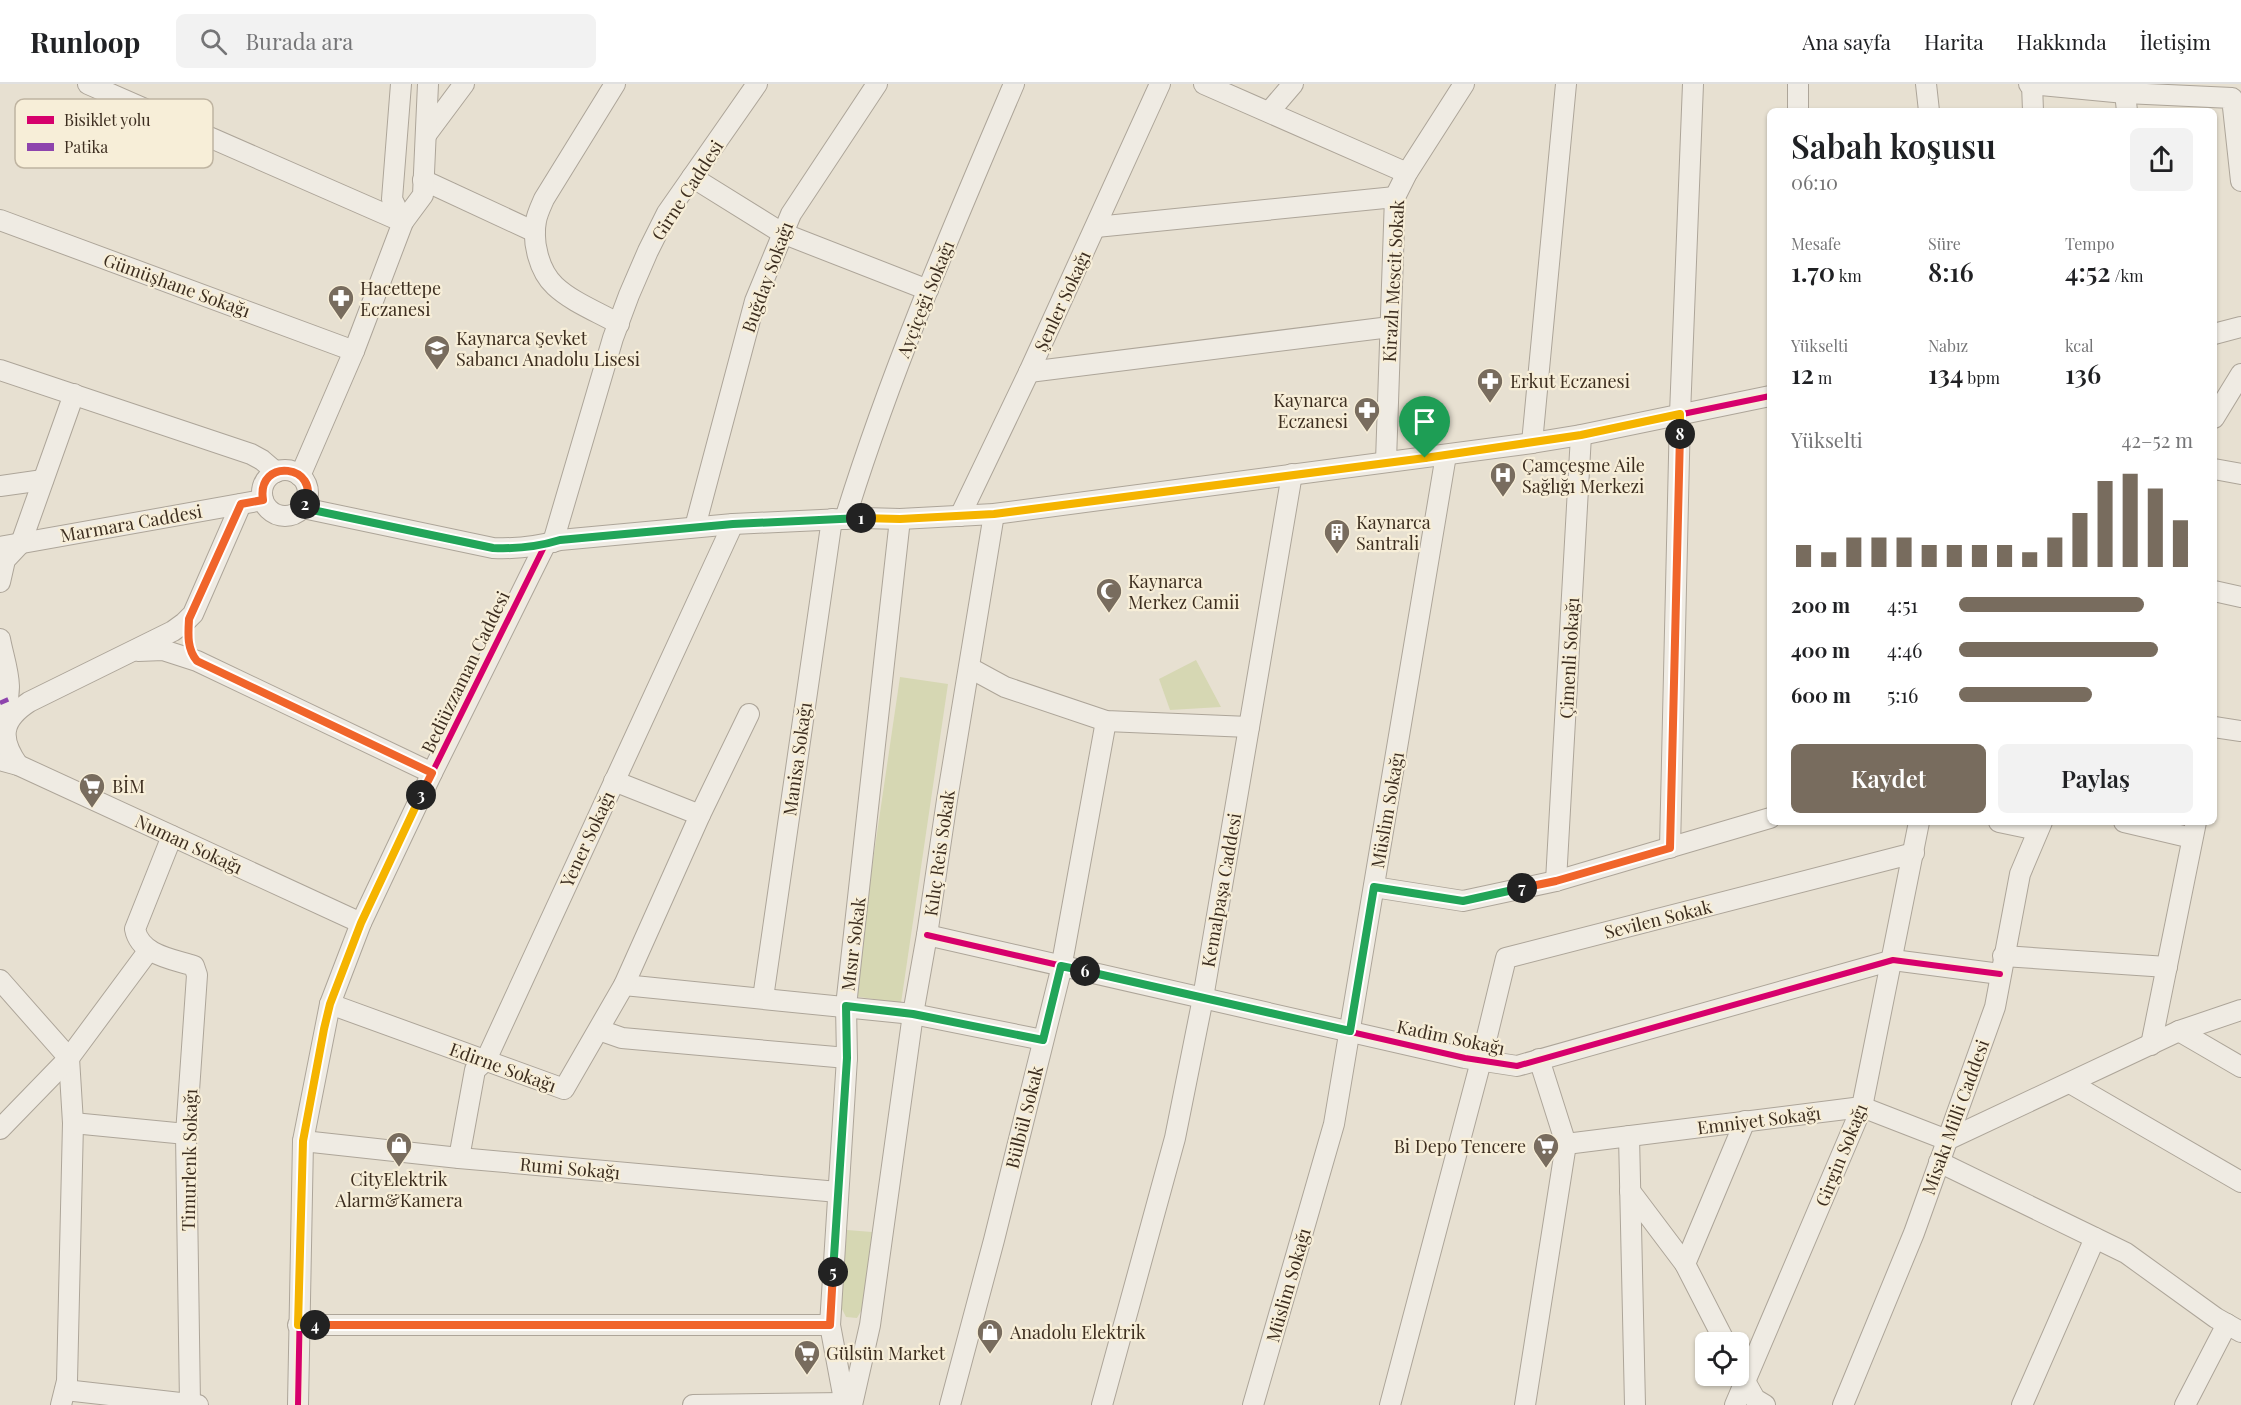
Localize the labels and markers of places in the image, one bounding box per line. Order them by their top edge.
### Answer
place label: Hacettepe Eczanesi [360,276,441,321]
pharmacy icon: Hacettepe Eczanesi [326,283,356,321]
place label: Kaynarca Şevket Sabancı Anadolu Lisesi [456,326,640,371]
school or university icon: Kaynarca Şevket Sabancı Anadolu Lisesi [422,333,452,371]
pharmacy icon: Erkut Eczanesi [1475,366,1505,404]
place label: Erkut Eczanesi [1510,369,1630,393]
place label: Kaynarca Eczanesi [1273,388,1348,433]
pharmacy icon: Kaynarca Eczanesi [1352,395,1382,433]
pin [1399,396,1450,458]
pin: 8 [1665,419,1695,449]
place label: Çamçeşme Aile Sağlığı Merkezi [1522,453,1645,498]
hospital icon: Çamçeşme Aile Sağlığı Merkezi [1488,460,1518,498]
pin: 2 [290,489,320,519]
pin: 1 [846,503,876,533]
place label: Kaynarca Santrali [1356,510,1431,555]
building icon: Kaynarca Santrali [1322,517,1352,555]
place label: Kaynarca Merkez Camii [1128,569,1240,614]
mosque icon: Kaynarca Merkez Camii [1094,576,1124,614]
supermarket icon: BİM [77,771,107,809]
place label: BİM [112,774,145,798]
pin: 3 [406,780,436,810]
pin: 7 [1507,873,1537,903]
pin: 6 [1070,956,1100,986]
shop icon: CityElektrik Alarm&Kamera [384,1130,414,1168]
supermarket icon: Bi Depo Tencere [1531,1131,1561,1169]
place label: Bi Depo Tencere [1394,1134,1526,1158]
place label: CityElektrik Alarm&Kamera [334,1167,463,1212]
pin: 5 [818,1257,848,1287]
pin: 4 [300,1310,330,1340]
shop icon: Anadolu Elektrik [975,1317,1005,1355]
place label: Anadolu Elektrik [1009,1320,1146,1344]
supermarket icon: Gülsün Market [792,1338,822,1376]
place label: Gülsün Market [826,1341,946,1365]

